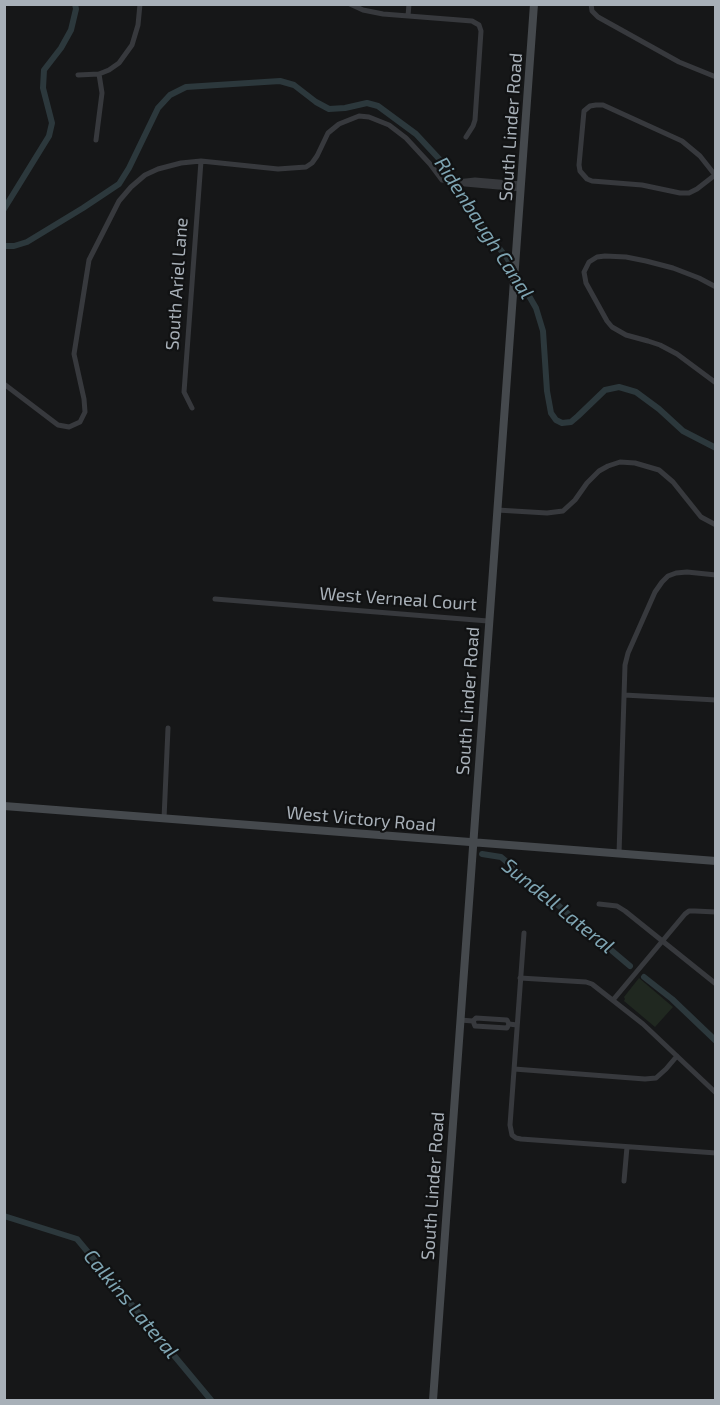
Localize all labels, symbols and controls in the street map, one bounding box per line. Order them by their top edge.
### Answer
street label: South Linder Road [495,52,527,202]
water label: Ridenbaugh Canal [429,153,539,303]
street label: South Ariel Lane [162,217,192,351]
street label: West Verneal Court [319,583,477,615]
street label: South Linder Road [452,626,484,776]
street label: West Victory Road [285,802,437,836]
water label: Sundell Lateral [497,853,619,959]
street label: South Linder Road [417,1111,449,1261]
water label: Calkins Lateral [78,1245,184,1363]

